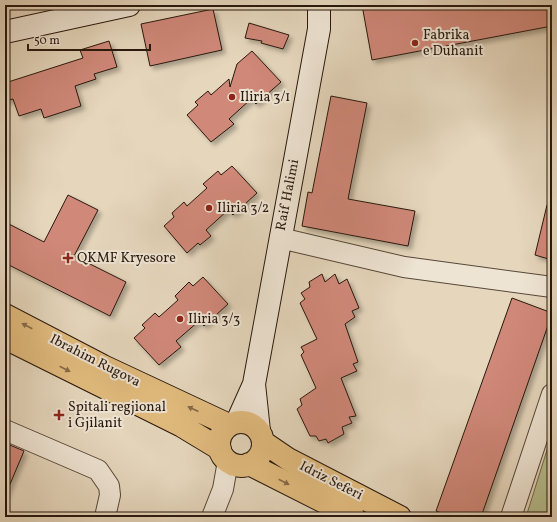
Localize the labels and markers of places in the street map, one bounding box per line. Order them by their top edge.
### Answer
place label: Fabrika e Duhanit [423,26,483,61]
marker: Fabrika e Duhanit [410,38,420,48]
place label: Iliria 3/1 [240,88,291,107]
marker: Iliria 3/1 [227,92,237,102]
place label: Iliria 3/2 [217,199,269,218]
marker: Iliria 3/2 [204,203,214,213]
place label: QKMF Kryesore [77,249,176,268]
marker: QKMF Kryesore [62,252,74,264]
place label: Iliria 3/3 [188,310,240,329]
marker: Iliria 3/3 [175,314,185,324]
place label: Spitali regjional i Gjilanit [68,398,166,433]
marker: Spitali regjional i Gjilanit [53,409,65,421]

